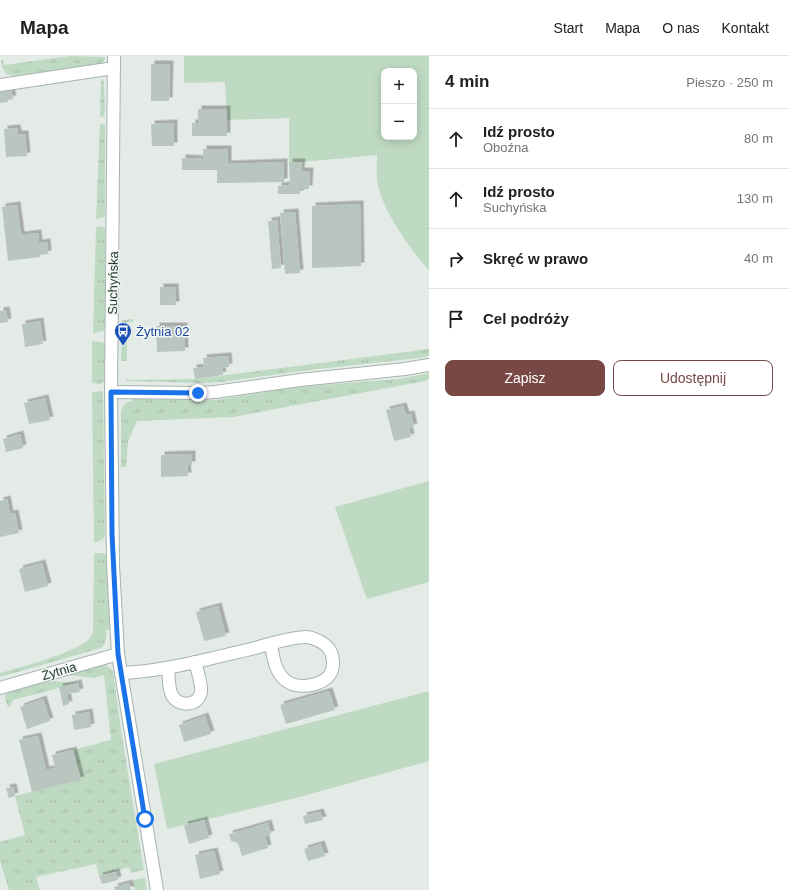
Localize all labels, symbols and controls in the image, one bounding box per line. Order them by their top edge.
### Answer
text: Mapa [20,17,69,38]
text: Start [554,20,583,36]
text: Mapa [605,20,640,36]
text: O nas [662,20,700,36]
text: Kontakt [722,20,769,36]
map controls [381,68,417,140]
button: + [381,68,417,104]
text: 4 min [445,72,489,91]
text: Pieszo · 250 m [686,75,773,90]
button: − [381,104,417,140]
text: Idź prosto [483,123,555,140]
icon: ahead [445,128,467,150]
text: 80 m [744,131,773,146]
text: Oboźna [483,140,529,155]
text: Idź prosto [483,183,555,200]
icon: ahead [445,188,467,210]
text: 130 m [737,191,773,206]
text: Suchyńska [483,200,547,215]
icon: right [445,248,467,270]
street label: Suchyńska [105,250,121,315]
text: Skręć w prawo [483,250,588,267]
text: 40 m [744,251,773,266]
icon: arrive [445,308,467,330]
text: Cel podróży [483,310,569,327]
bus stop icon: Żytnia 02 [113,321,133,346]
place label: Żytnia 02 [136,324,189,339]
button: Zapisz [445,360,605,396]
button: Udostępnij [613,360,773,396]
route end [189,384,207,402]
street label: Żytnia [40,659,79,683]
route start [136,810,154,828]

